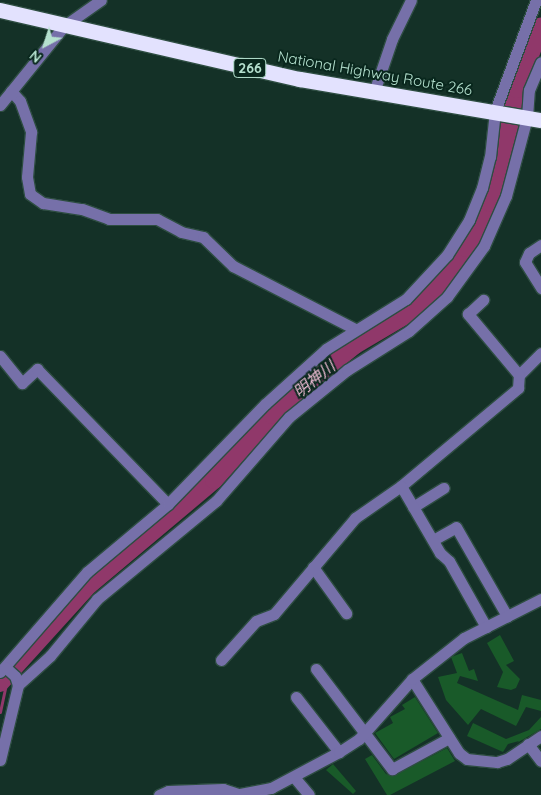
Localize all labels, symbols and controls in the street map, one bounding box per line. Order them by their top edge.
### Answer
north arrow [20,20,70,70]
text: N [26,46,45,67]
street label: National Highway Route 266 [276,47,474,99]
road number: 266 [232,56,268,80]
water label: 明神川 [289,356,339,402]

